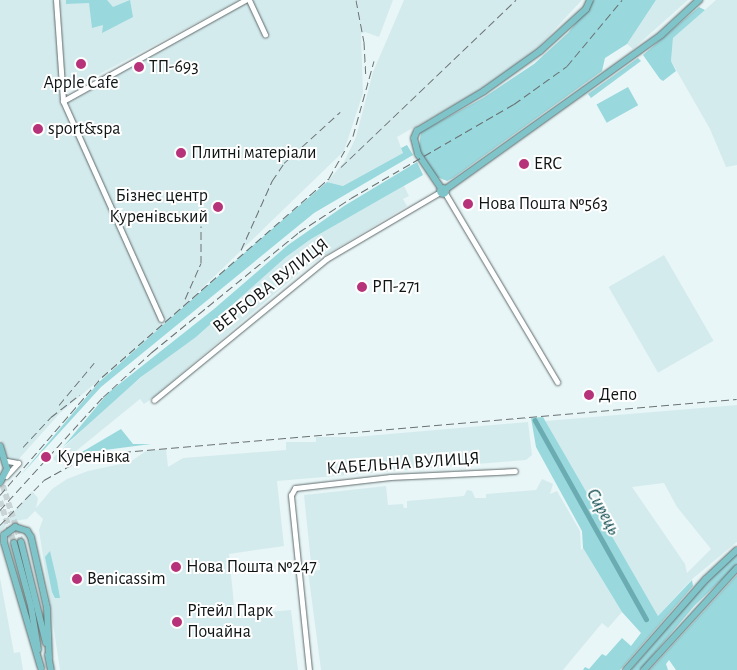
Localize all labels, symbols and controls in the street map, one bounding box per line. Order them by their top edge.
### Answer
place label: ТП-693 [149,56,199,78]
marker: Apple Cafe [75,58,87,70]
marker: ТП-693 [133,61,145,73]
place label: Apple Cafe [43,72,119,94]
place label: sport&spa [48,118,121,140]
marker: sport&spa [32,123,44,135]
place label: Плитні матеріали [191,142,317,164]
marker: Плитні матеріали [175,147,187,159]
place label: ERC [534,153,562,175]
marker: ERC [518,158,530,170]
place label: Бізнес центр Куренівський [109,186,208,228]
place label: Нова Пошта №563 [478,193,608,215]
marker: Нова Пошта №563 [462,198,474,210]
marker: Бізнес центр Куренівський [212,201,224,213]
street label: ВЕРБОВА ВУЛИЦЯ [209,234,333,338]
place label: РП-271 [372,276,420,298]
marker: РП-271 [356,281,368,293]
place label: Депо [599,384,637,406]
marker: Депо [583,389,595,401]
place label: Куренівка [57,446,130,468]
street label: КАБЕЛЬНА ВУЛИЦЯ [326,448,480,480]
marker: Куренівка [39,450,53,464]
water label: Сирець [581,484,625,540]
place label: Нова Пошта №247 [186,556,317,578]
marker: Нова Пошта №247 [170,561,182,573]
place label: Benicassim [87,568,166,590]
marker: Benicassim [71,573,83,585]
place label: Рітейл Парк Почайна [187,601,273,644]
marker: Рітейл Парк Почайна [171,616,183,628]

